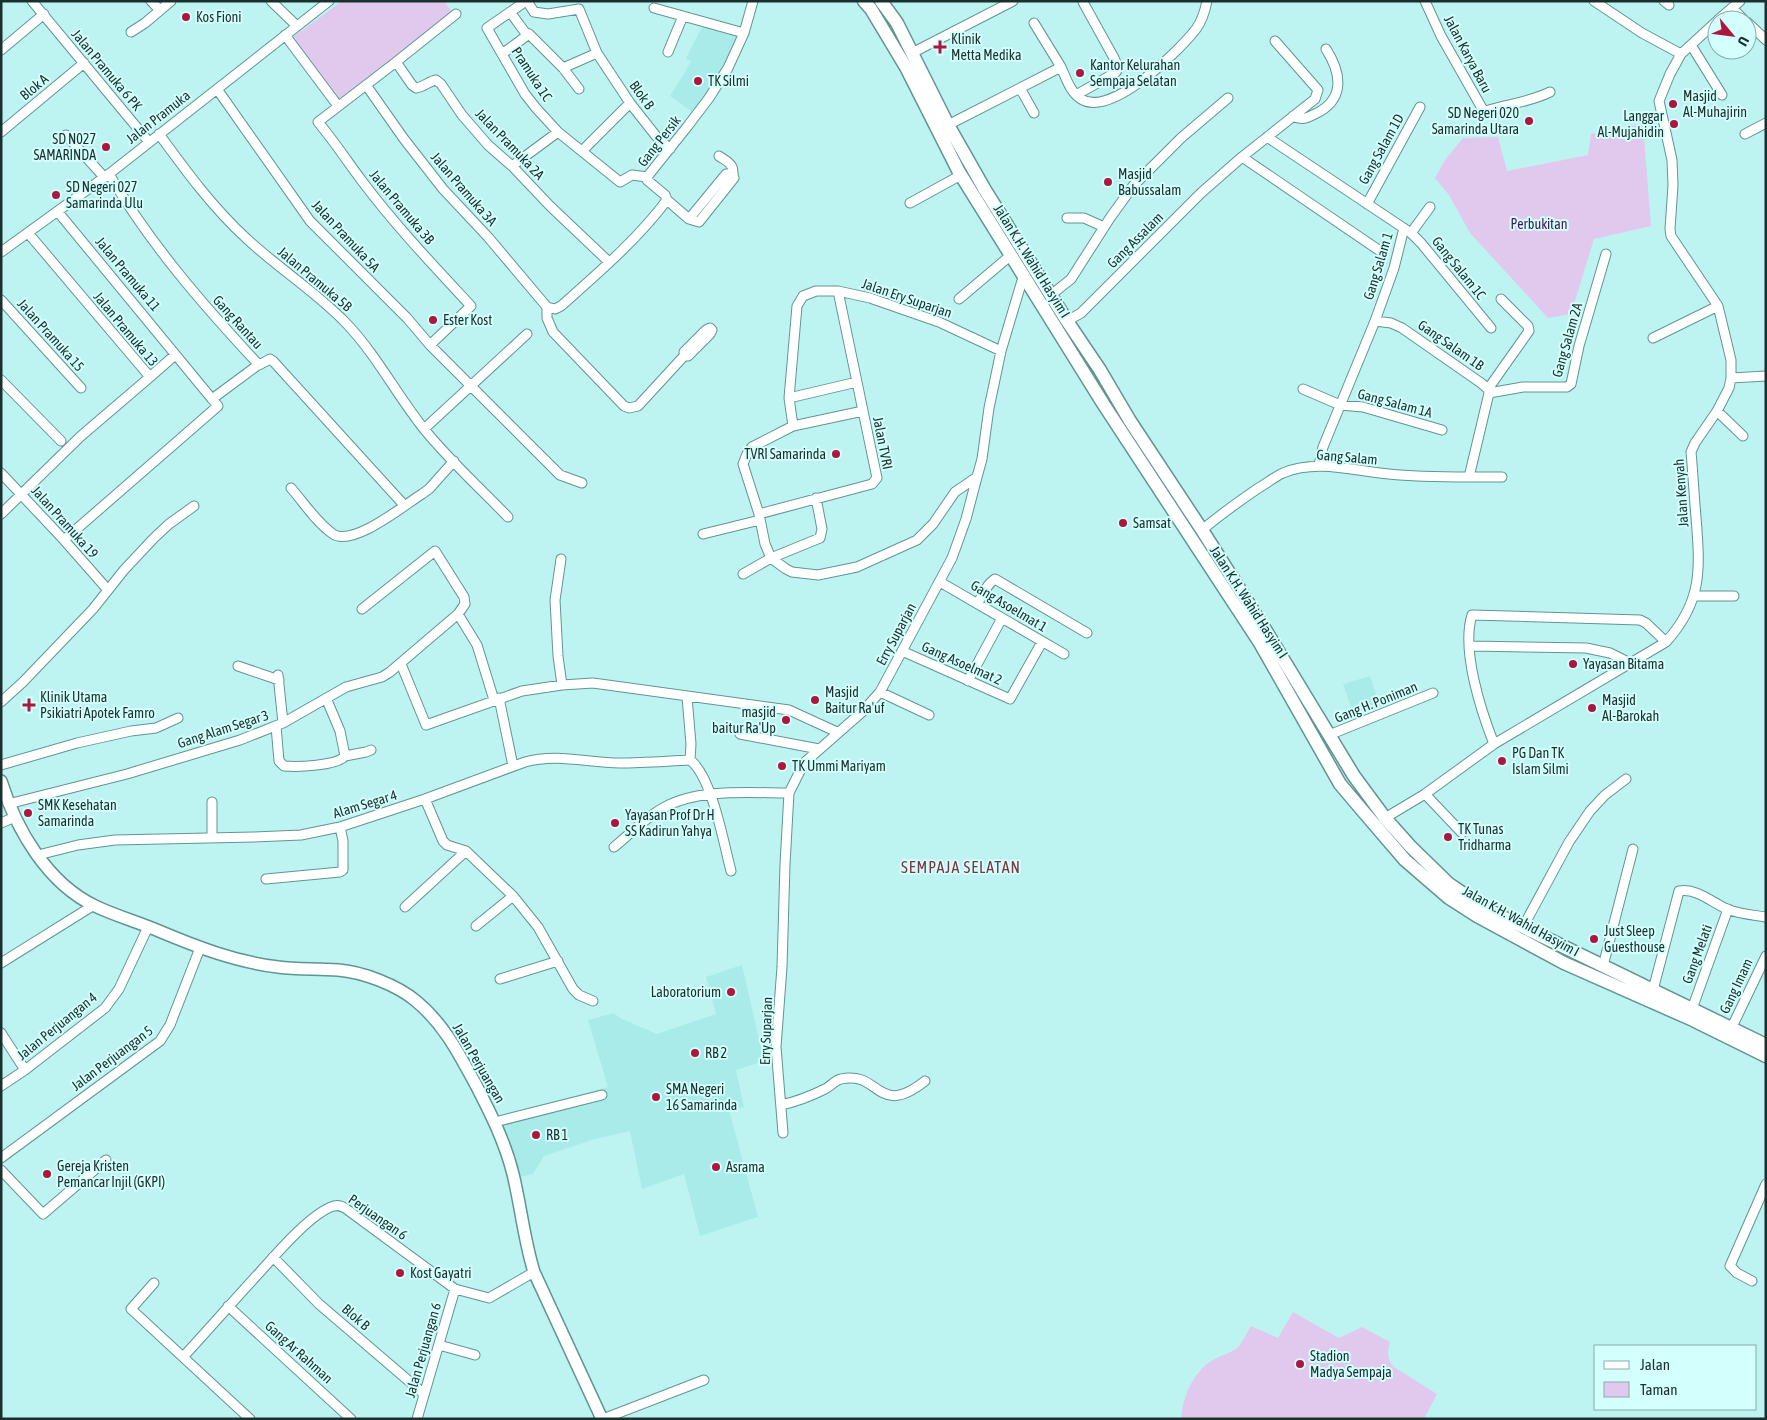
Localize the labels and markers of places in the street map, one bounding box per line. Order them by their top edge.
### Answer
place label: Kos Fioni [196,9,241,25]
marker: Kos Fioni [180,11,192,23]
place label: Klinik Metta Medika [951,31,1021,63]
marker: Klinik Metta Medika [933,40,947,54]
place label: Kantor Kelurahan Sempaja Selatan [1090,57,1180,89]
marker: Kantor Kelurahan Sempaja Selatan [1074,67,1086,79]
place label: TK Silmi [708,73,749,89]
marker: TK Silmi [692,75,704,87]
place label: Masjid Al-Muhajirin [1683,88,1747,120]
marker: Masjid Al-Muhajirin [1667,98,1679,110]
place label: SD Negeri 020 Samarinda Utara [1432,105,1519,137]
place label: Langgar Al-Mujahidin [1597,108,1665,140]
marker: SD Negeri 020 Samarinda Utara [1523,115,1535,127]
marker: Langgar Al-Mujahidin [1668,118,1680,130]
place label: SD N027 SAMARINDA [33,131,96,163]
marker: SD N027 SAMARINDA [100,141,112,153]
place label: Masjid Babussalam [1118,166,1181,198]
marker: Masjid Babussalam [1102,176,1114,188]
place label: SD Negeri 027 Samarinda Ulu [66,179,143,211]
marker: SD Negeri 027 Samarinda Ulu [50,189,62,201]
place label: Ester Kost [443,312,492,328]
marker: Ester Kost [427,314,439,326]
place label: TVRI Samarinda [744,446,826,462]
marker: TVRI Samarinda [830,448,842,460]
place label: Samsat [1133,515,1171,531]
marker: Samsat [1117,517,1129,529]
place label: Yayasan Bitama [1583,656,1664,672]
marker: Yayasan Bitama [1567,658,1579,670]
place label: Masjid Baitur Ra'uf [825,684,885,716]
place label: Klinik Utama Psikiatri Apotek Famro [40,689,155,721]
place label: Masjid Al-Barokah [1602,692,1659,724]
marker: Masjid Baitur Ra'uf [809,694,821,706]
marker: Klinik Utama Psikiatri Apotek Famro [22,698,36,712]
marker: Masjid Al-Barokah [1586,702,1598,714]
place label: masjid baitur Ra'Up [712,704,776,736]
marker: masjid baitur Ra'Up [780,714,792,726]
place label: PG Dan TK Islam Silmi [1512,745,1569,777]
marker: PG Dan TK Islam Silmi [1496,755,1508,767]
place label: TK Ummi Mariyam [792,758,886,774]
marker: TK Ummi Mariyam [776,760,788,772]
place label: SMK Kesehatan Samarinda [38,797,117,829]
marker: SMK Kesehatan Samarinda [22,807,34,819]
place label: Yayasan Prof Dr H SS Kadirun Yahya [625,807,715,839]
marker: Yayasan Prof Dr H SS Kadirun Yahya [609,817,621,829]
place label: TK Tunas Tridharma [1458,821,1511,853]
marker: TK Tunas Tridharma [1442,831,1454,843]
place label: Just Sleep Guesthouse [1604,923,1665,955]
marker: Just Sleep Guesthouse [1588,933,1600,945]
place label: Laboratorium [651,984,721,1000]
marker: Laboratorium [725,986,737,998]
place label: RB 2 [705,1045,727,1061]
marker: RB 2 [689,1047,701,1059]
place label: SMA Negeri 16 Samarinda [666,1081,737,1113]
marker: SMA Negeri 16 Samarinda [650,1091,662,1103]
place label: RB 1 [546,1127,568,1143]
marker: RB 1 [530,1129,542,1141]
place label: Gereja Kristen Pemancar Injil (GKPI) [57,1158,165,1190]
place label: Asrama [726,1159,765,1175]
marker: Asrama [710,1161,722,1173]
marker: Gereja Kristen Pemancar Injil (GKPI) [41,1168,53,1180]
place label: Kost Gayatri [410,1265,472,1281]
marker: Kost Gayatri [394,1267,406,1279]
place label: Stadion Madya Sempaja [1310,1348,1392,1380]
marker: Stadion Madya Sempaja [1294,1358,1306,1370]

